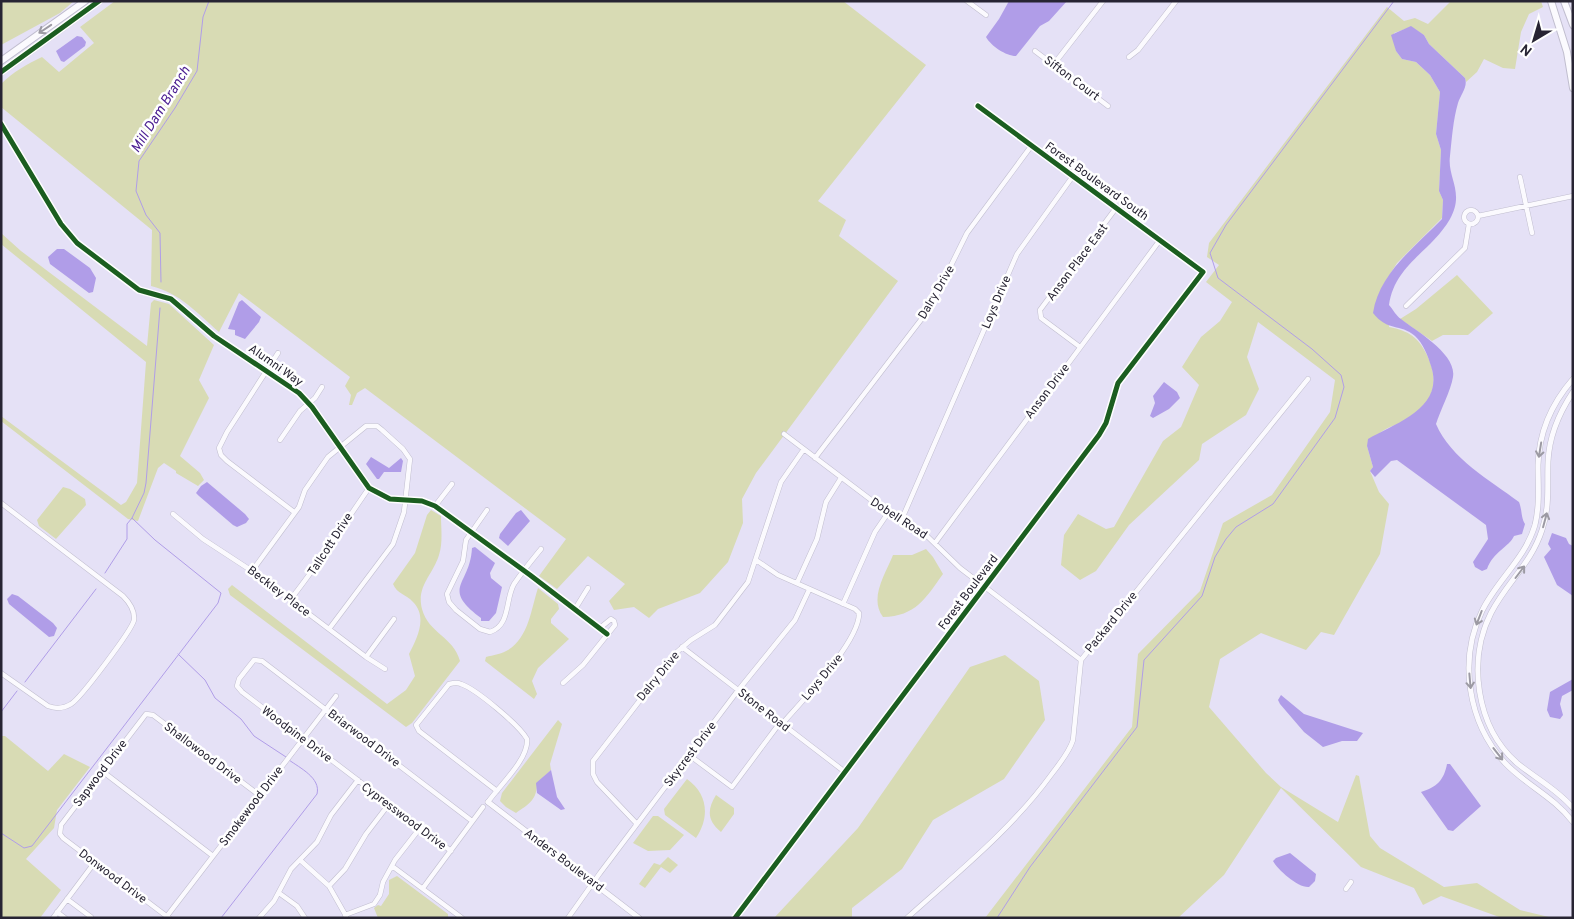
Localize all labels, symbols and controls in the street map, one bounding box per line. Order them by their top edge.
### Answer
north arrow [1509,15,1559,65]
one-way arrow [39,24,53,34]
text: N [1518,39,1536,59]
street label: Sifton Court [1040,53,1102,105]
water label: Mill Dam Branch [128,63,195,156]
street label: Forest Boulevard South [1041,139,1152,225]
street label: Anson Place East [1044,221,1112,304]
street label: Dalry Drive [915,263,959,322]
street label: Loys Drive [979,273,1015,331]
street label: Alumni Way [245,341,306,391]
street label: Anson Drive [1022,361,1074,422]
one-way arrow [1535,442,1545,458]
street label: Dobell Road [867,494,930,543]
street label: Tallcott Drive [305,510,357,579]
one-way arrow [1540,513,1550,529]
street label: Forest Boulevard [935,552,1002,633]
street label: Beckley Place [244,563,313,621]
one-way arrow [1515,566,1526,579]
street label: Packard Drive [1082,589,1142,657]
one-way arrow [1474,610,1483,626]
street label: Dalry Drive [634,648,684,705]
street label: Loys Drive [799,651,847,704]
one-way arrow [1465,672,1474,688]
street label: Stone Road [734,685,793,736]
street label: Woodpine Drive [258,703,335,767]
street label: Briarwood Drive [324,706,403,771]
street label: Shallowood Drive [160,719,245,788]
street label: Skycrest Drive [661,719,721,790]
street label: Sapwood Drive [70,737,131,811]
one-way arrow [1492,747,1503,760]
street label: Smokewood Drive [216,763,287,850]
street label: Cypresswood Drive [357,779,449,854]
street label: Anders Boulevard [520,826,606,896]
street label: Donwood Drive [75,846,150,908]

